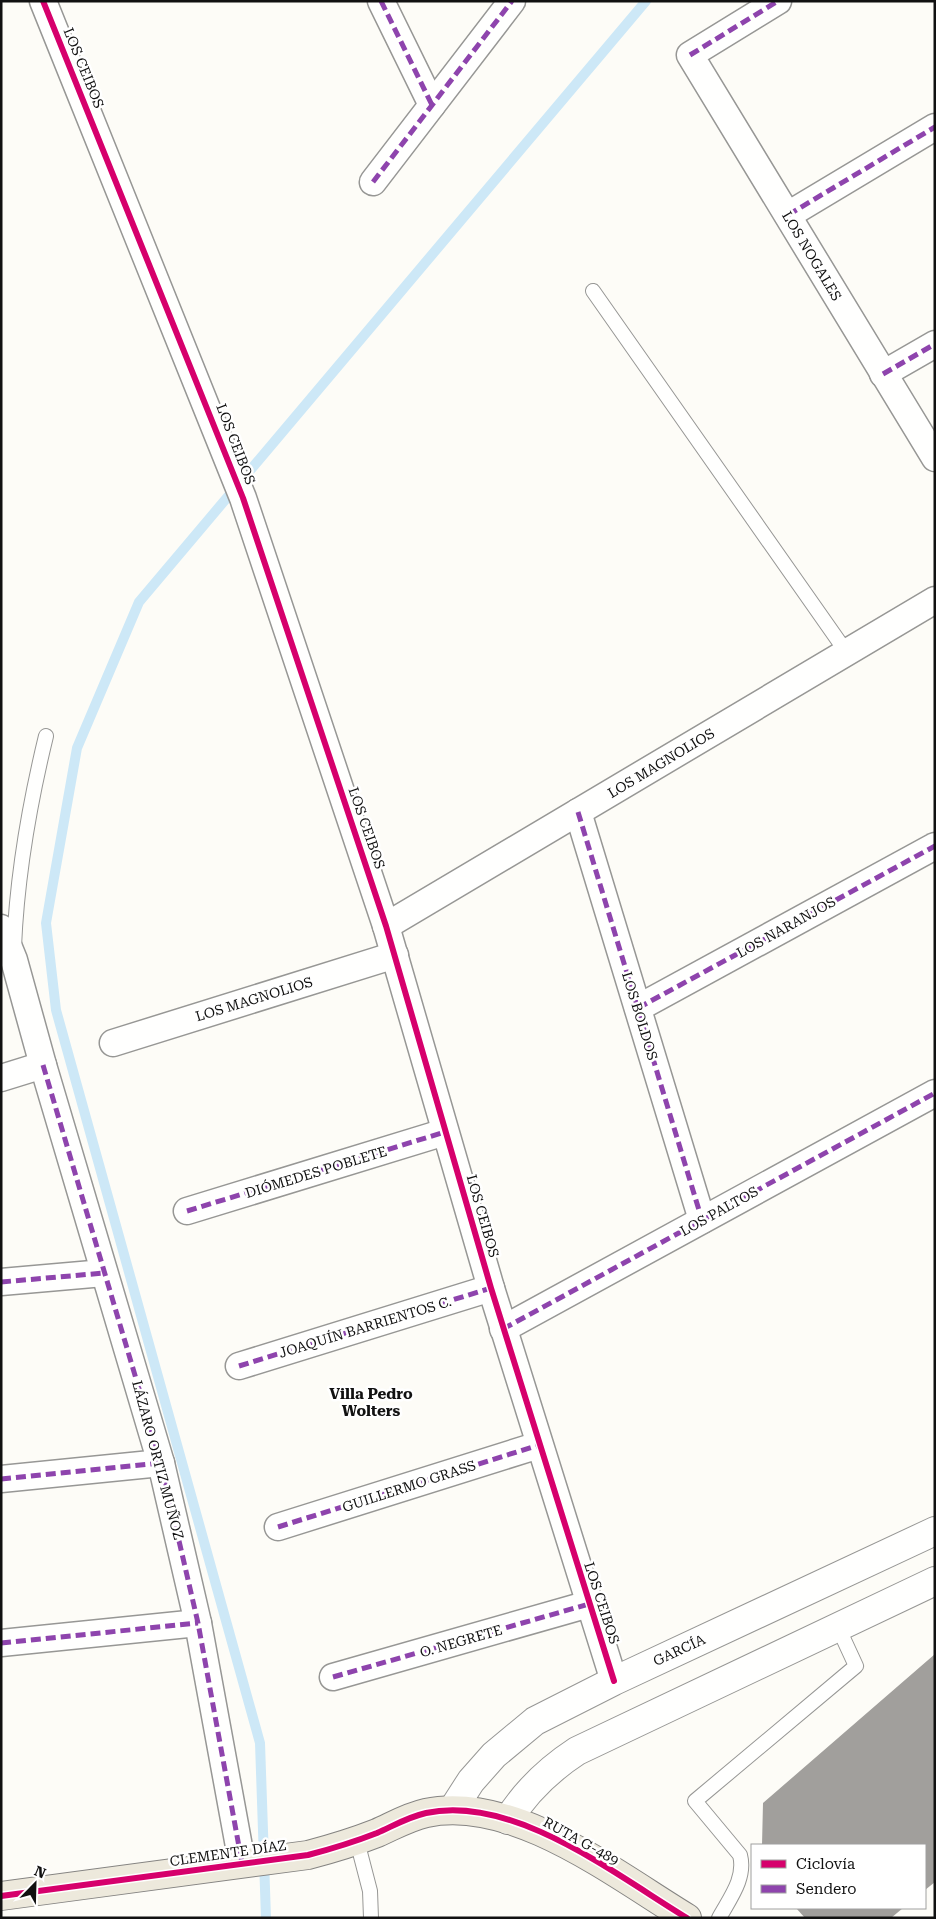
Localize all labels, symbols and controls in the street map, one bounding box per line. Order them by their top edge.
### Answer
street label: LOS CEIBOS [61,25,108,111]
street label: LOS NOGALES [779,208,845,304]
street label: LOS CEIBOS [213,401,259,487]
street label: LOS MAGNOLIOS [605,725,717,801]
street label: LOS CEIBOS [346,785,389,871]
street label: LOS NARANJOS [734,893,839,961]
street label: LOS BOLDOS [619,970,661,1062]
street label: LOS MAGNOLIOS [193,973,315,1024]
street label: DIÓMEDES POBLETE [243,1143,389,1201]
street label: LOS CEIBOS [464,1173,503,1260]
street label: LOS PALTOS [677,1183,761,1239]
street label: JOAQUÍN BARRIENTOS C. [277,1293,453,1361]
street label: LÁZARO ORTIZ MUÑOZ [129,1379,187,1541]
district label: Villa Pedro Wolters [329,1385,413,1420]
street label: GUILLERMO GRASS [340,1457,478,1515]
street label: LOS CEIBOS [581,1560,623,1646]
street label: O. NEGRETE [418,1622,504,1660]
street label: GARCÍA [650,1631,708,1669]
street label: RUTA G-489 [540,1814,622,1868]
street label: CLEMENTE DÍAZ [169,1837,287,1869]
legend [751,1844,926,1909]
text: Ciclovía [796,1855,855,1873]
north arrow [10,1859,60,1909]
text: N [32,1863,48,1882]
text: Sendero [796,1880,857,1898]

